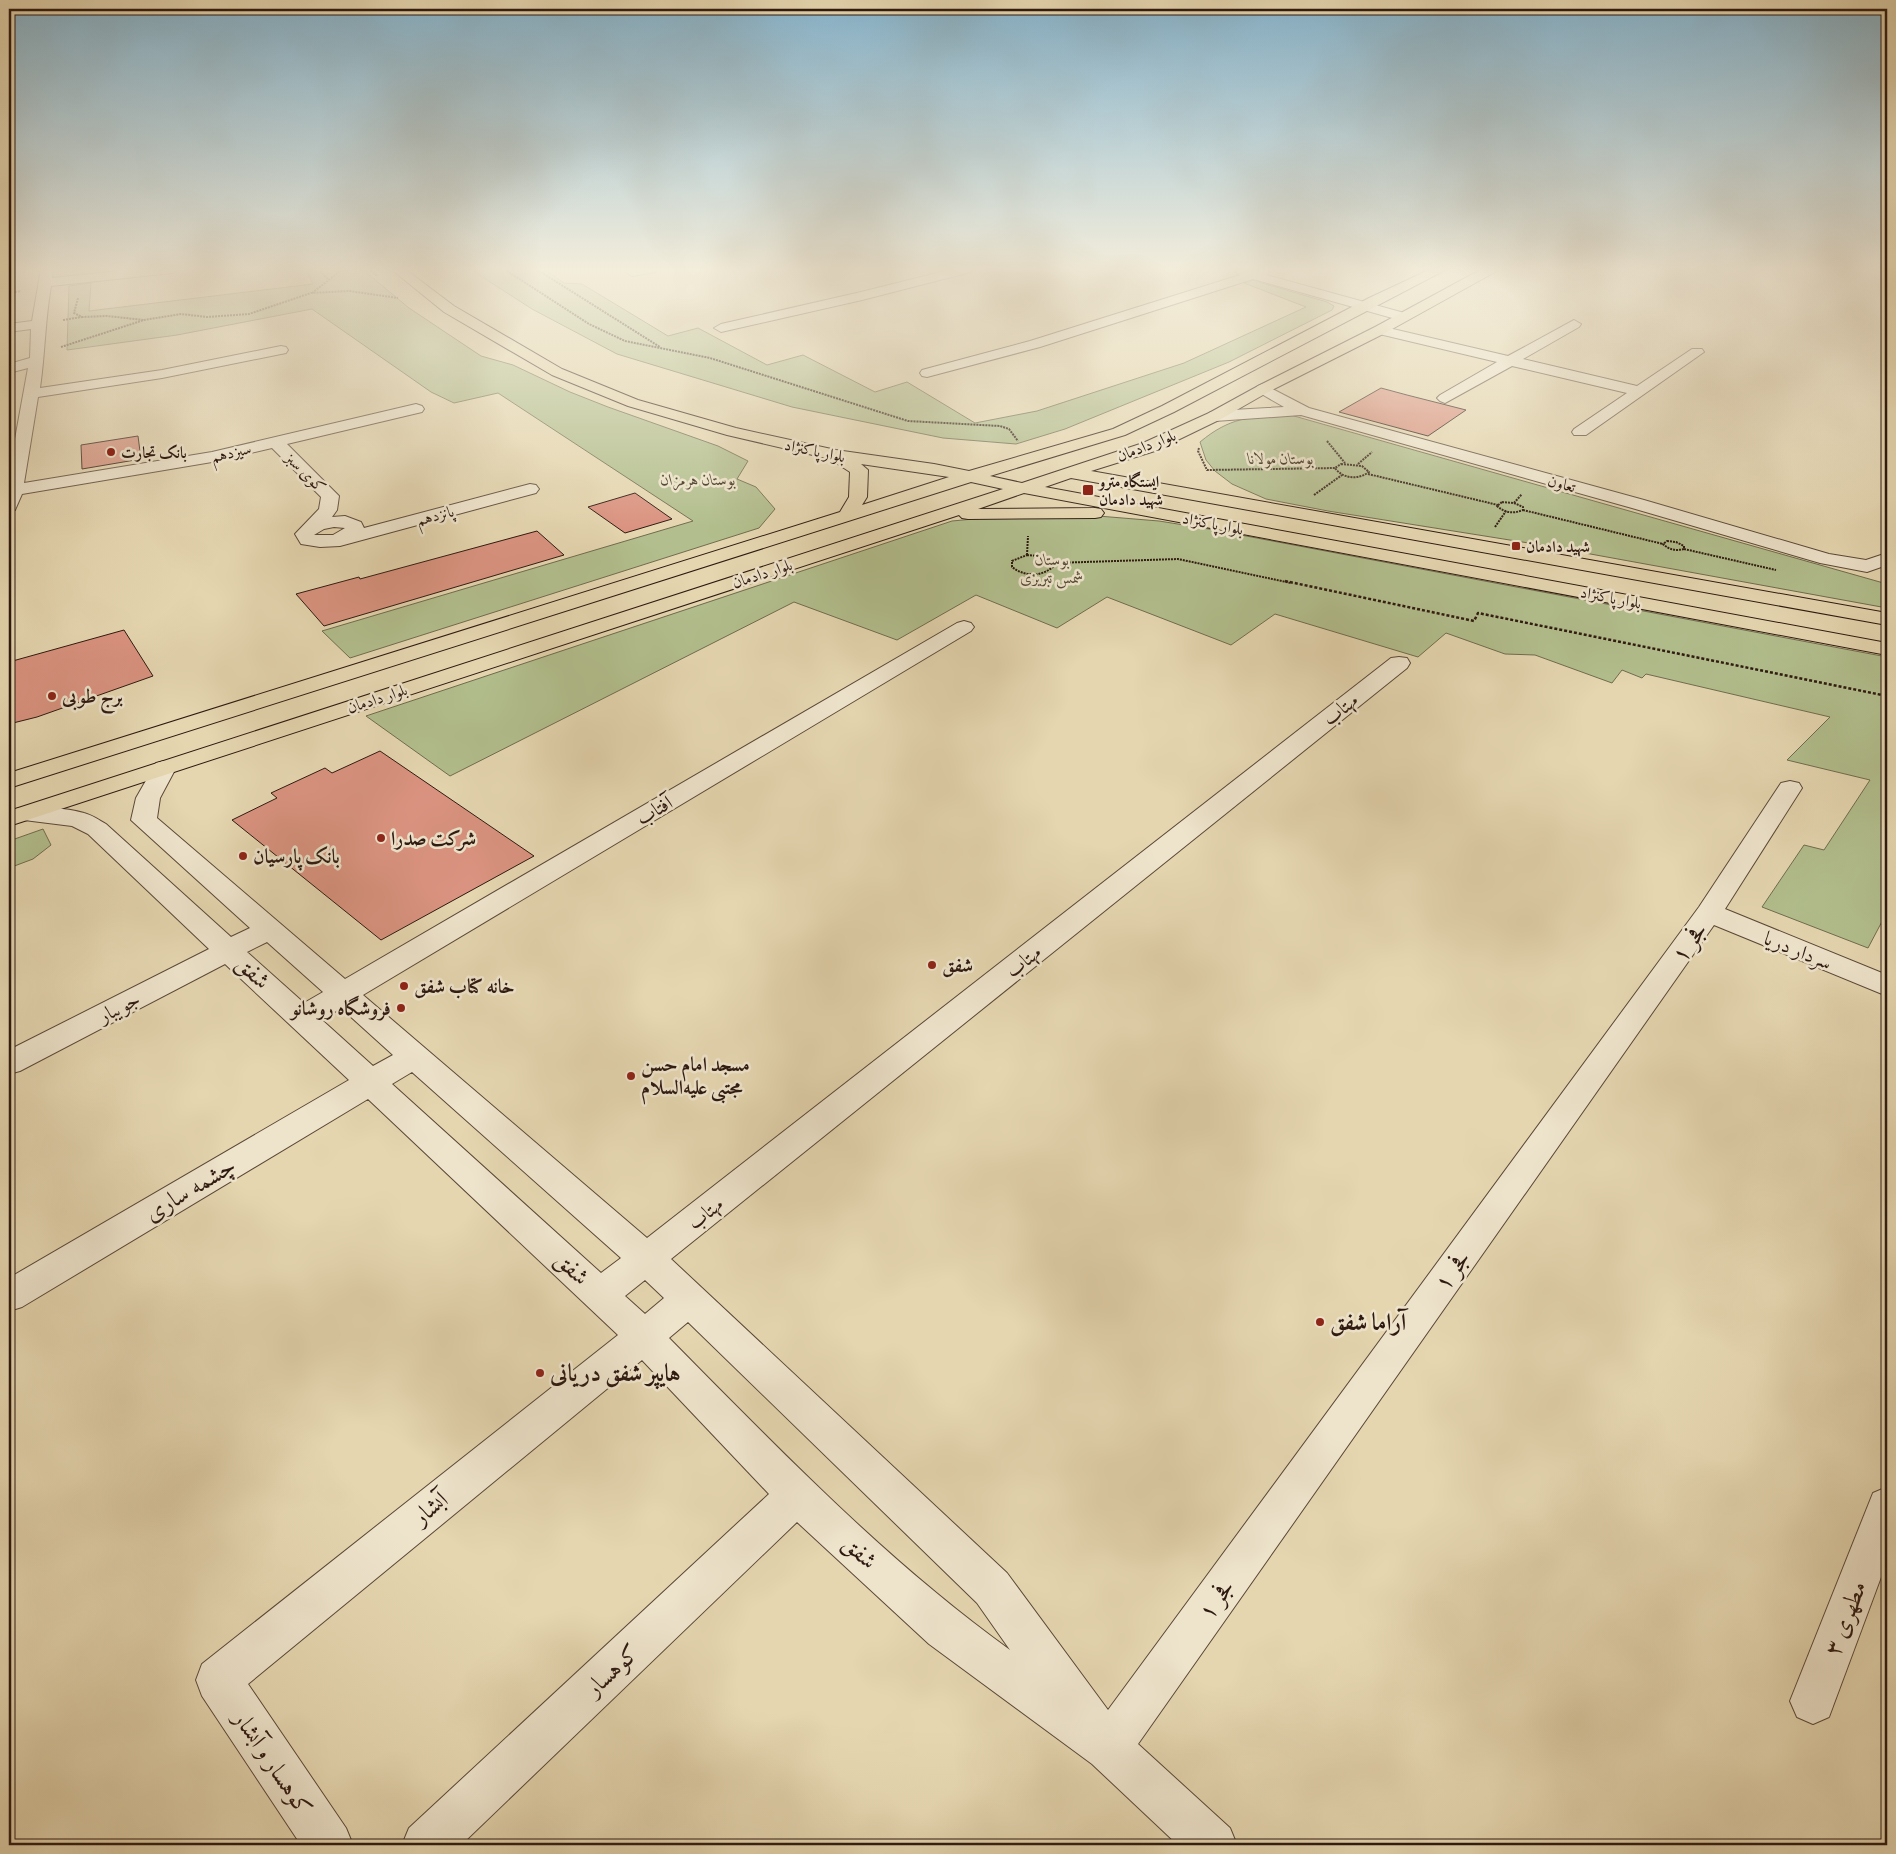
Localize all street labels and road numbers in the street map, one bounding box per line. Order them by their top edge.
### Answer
street label: بلوار دادمان [1113,425,1179,467]
street label: بلوار پاکنژاد [782,434,847,468]
street label: سیزدهم [209,438,254,472]
street label: کوی سبز [279,446,331,498]
street label: تعاون [1545,470,1579,498]
street label: پانزدهم [414,500,459,535]
street label: بلوار پاکنژاد [1180,507,1245,541]
street label: بلوار دادمان [729,554,795,594]
street label: بلوار پاکنژاد [1578,581,1643,615]
street label: بلوار دادمان [344,679,410,719]
street label: مهتاب [1317,687,1364,732]
street label: آفتاب [631,788,680,832]
street label: فجر ۱ [1663,915,1715,969]
street label: سردار دریا [1760,925,1836,976]
street label: مهتاب [1000,939,1047,984]
street label: شفق [228,948,278,996]
street label: جویبار [92,986,145,1030]
street label: چشمه ساری [138,1149,242,1229]
street label: مهتاب [682,1191,729,1236]
street label: فجر ۱ [1426,1243,1478,1297]
street label: شفق [547,1244,597,1292]
street label: آبشار [404,1482,457,1533]
street label: شفق [835,1528,885,1576]
street label: فجر ۱ [1190,1572,1242,1626]
street label: مطهری ۳ [1816,1576,1874,1660]
street label: کوهسار [576,1637,646,1705]
street label: کوهسار و آبشار [225,1703,320,1822]

